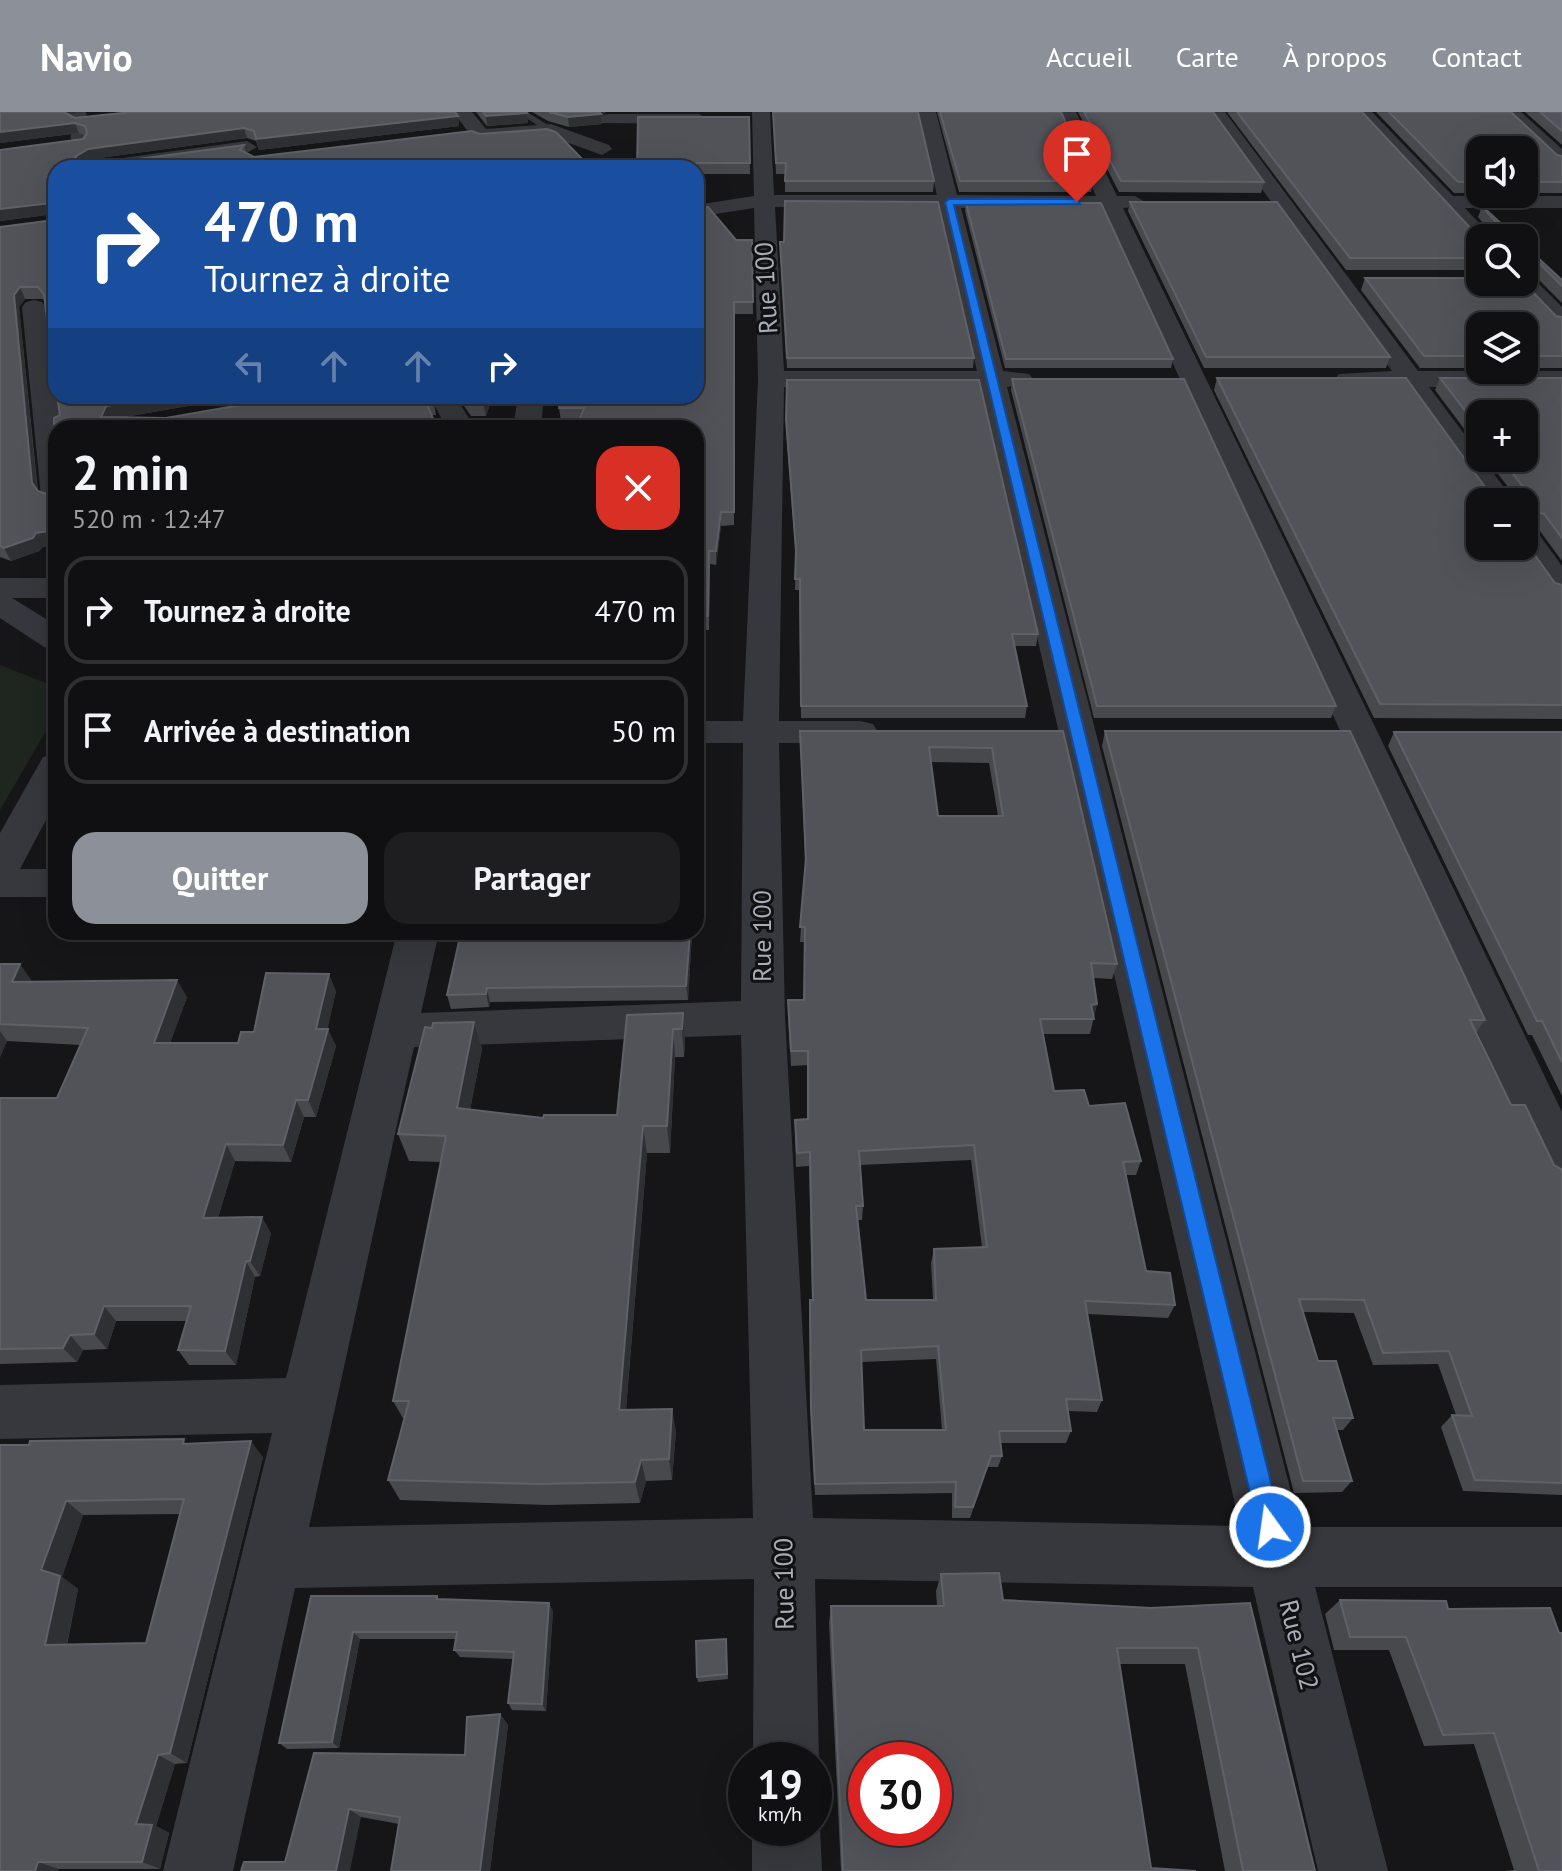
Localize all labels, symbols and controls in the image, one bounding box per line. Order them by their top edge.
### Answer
text: Navio [40,32,133,81]
text: Accueil [1046,38,1132,75]
text: Carte [1176,38,1239,75]
text: À propos [1283,38,1387,75]
text: Contact [1431,38,1522,75]
pin [1043,120,1111,202]
icon: arrive [1055,132,1099,176]
map controls [1466,136,1538,560]
button: sound [1466,136,1538,208]
text: 470 m [204,185,359,257]
icon: right [72,192,176,296]
button: search [1466,224,1538,296]
street label: Rue 100 [747,241,784,335]
text: Tournez à droite [204,255,451,302]
button: layers [1466,312,1538,384]
icon: left [228,344,272,388]
icon: ahead [312,344,356,388]
icon: ahead [396,344,440,388]
icon: right [480,344,524,388]
button: + [1466,400,1538,472]
text: 2 min [72,441,189,503]
button: close [596,446,680,530]
button: − [1466,488,1538,560]
text: 520 m · 12:47 [72,502,226,535]
icon: right [76,588,120,632]
text: Tournez à droite [144,591,351,630]
text: 470 m [595,591,676,630]
icon: arrive [76,708,120,752]
text: Arrivée à destination [144,711,411,750]
text: 50 m [611,711,676,750]
button: Quitter [72,832,368,924]
button: Partager [384,832,680,924]
street label: Rue 100 [745,890,778,982]
position arrow [1228,1485,1312,1569]
street label: Rue 100 [766,1538,801,1630]
street label: Rue 102 [1272,1596,1327,1693]
speed limit sign: 30 [848,1742,952,1846]
text: 19 [757,1758,803,1810]
text: km/h [758,1801,802,1827]

